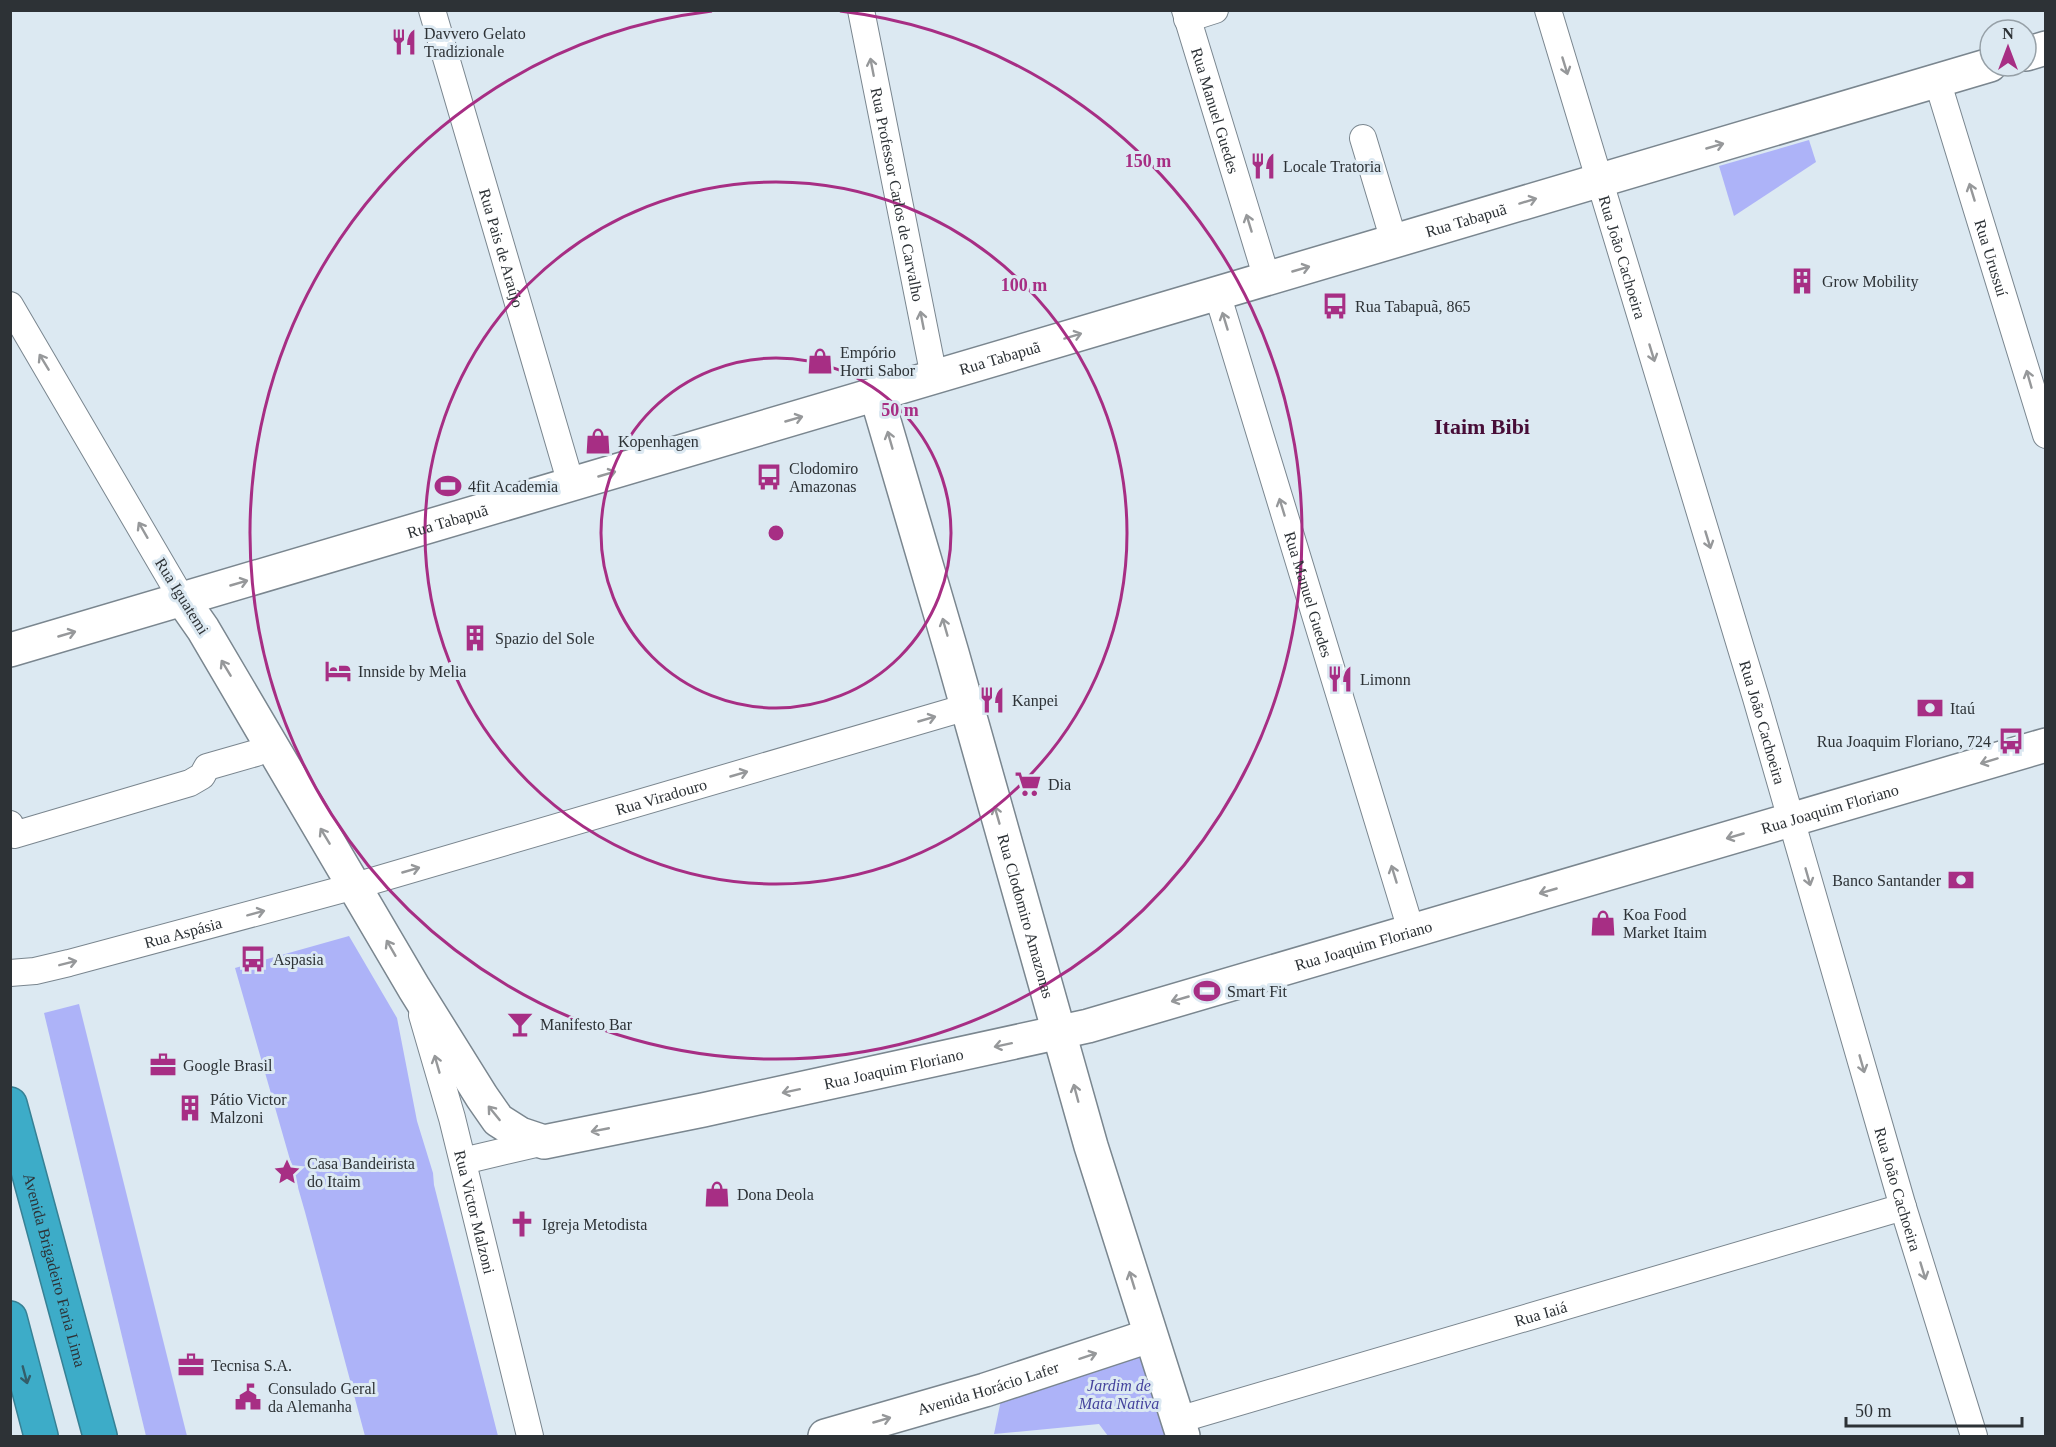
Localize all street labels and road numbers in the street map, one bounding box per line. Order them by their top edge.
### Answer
street label: Rua Manuel Guedes [1188,45,1243,175]
street label: Rua Professor Carlos de Carvalho [868,86,927,303]
street label: Rua Pais de Araújo [476,186,527,309]
street label: Rua João Cachoeira [1596,193,1649,321]
street label: Rua Tabapuã [1423,200,1508,240]
street label: Rua Urussuí [1972,217,2012,299]
street label: Rua Tabapuã [957,338,1042,378]
street label: Rua Tabapuã [405,501,490,541]
street label: Rua Manuel Guedes [1282,529,1336,659]
street label: Rua Iguatemi [151,555,212,638]
street label: Rua João Cachoeira [1737,658,1789,786]
street label: Rua Viradouro [613,775,709,818]
street label: Rua Joaquim Floriano [1759,780,1900,837]
street label: Rua Clodomiro Amazonas [995,832,1057,1000]
street label: Rua Aspásia [142,914,224,951]
street label: Rua Joaquim Floriano [1293,917,1434,973]
street label: Rua Joaquim Floriano [822,1045,965,1092]
street label: Rua João Cachoeira [1872,1125,1925,1253]
street label: Rua Victor Malzoni [452,1148,499,1276]
street label: Avenida Brigadeiro Faria Lima [21,1171,89,1369]
street label: Rua Iaiá [1512,1298,1569,1329]
street label: Avenida Horácio Lafer [915,1358,1062,1418]

